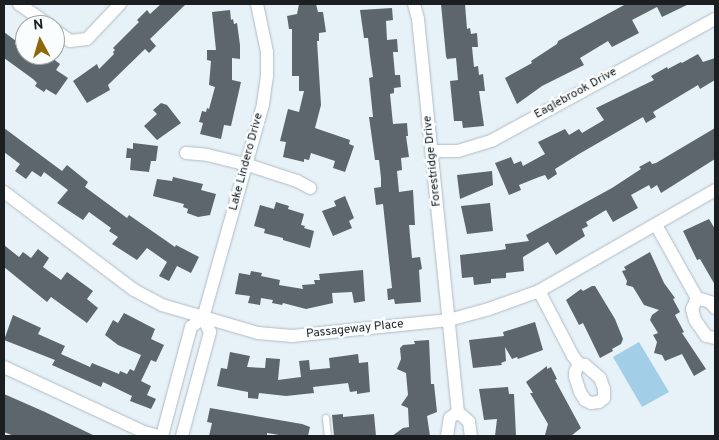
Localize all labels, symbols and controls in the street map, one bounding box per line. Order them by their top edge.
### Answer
north arrow [15,15,65,65]
text: N [33,17,44,35]
street label: Eaglebrook Drive [532,65,620,123]
street label: Lake Lindero Drive [227,112,267,212]
street label: Forestridge Drive [421,115,445,207]
street label: Passageway Place [306,318,404,342]

